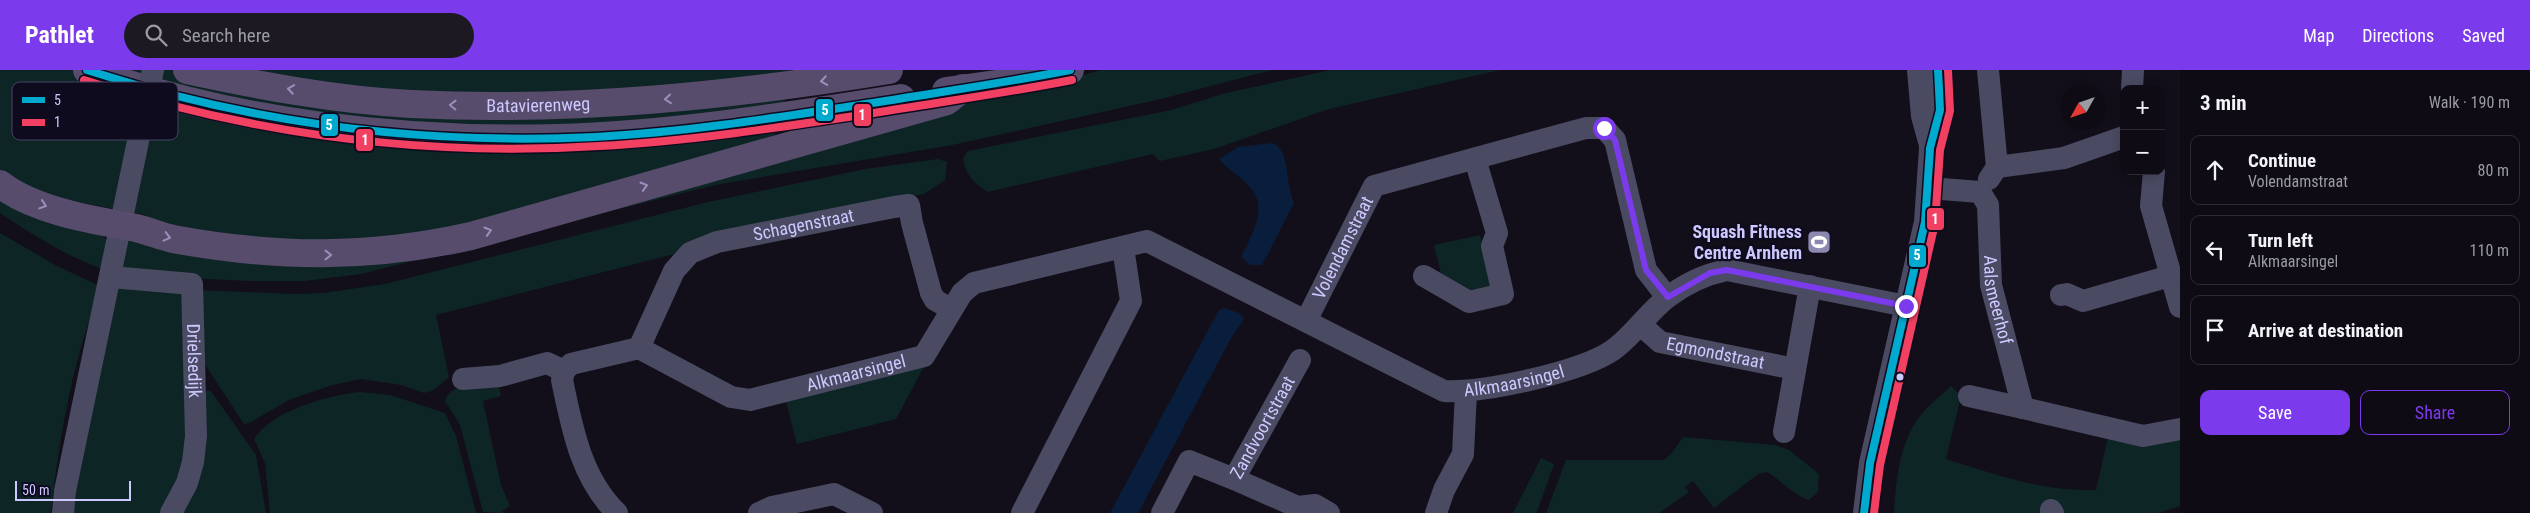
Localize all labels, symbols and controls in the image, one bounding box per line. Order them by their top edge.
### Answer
search box [124,13,474,58]
text: Pathlet [25,21,94,49]
icon: search [142,21,170,49]
text: Search here [182,24,270,47]
text: Map [2303,25,2334,46]
text: Directions [2362,25,2434,46]
text: Saved [2462,25,2505,46]
one-way arrow [820,75,828,85]
legend [12,82,178,140]
one-way arrow [287,85,296,95]
north arrow [2060,85,2105,130]
map controls [2120,85,2165,175]
button: + [2120,85,2165,130]
text: 3 min [2200,91,2247,115]
text: 5 [54,92,61,108]
street label: Batavierenweg [486,93,591,116]
text: Walk · 190 m [2429,93,2510,112]
one-way arrow [663,94,671,105]
line badge: 5 [815,98,834,122]
one-way arrow [449,100,456,110]
text: 5 [821,102,829,118]
line badge: 1 [853,103,872,127]
text: 1 [858,107,866,123]
line badge: 5 [320,113,339,137]
text: 1 [54,114,61,130]
text: 5 [325,117,333,133]
route start [1593,117,1616,140]
line badge: 1 [355,128,374,152]
button: − [2120,130,2165,175]
text: 1 [361,132,369,148]
text: Continue [2248,149,2316,172]
icon: ahead [2201,156,2229,184]
text: 80 m [2477,161,2509,180]
text: Volendamstraat [2248,172,2348,191]
one-way arrow [640,182,648,192]
street label: Volendamstraat [1308,193,1377,302]
one-way arrow [39,200,47,210]
street label: Schagenstraat [751,204,856,245]
line badge: 1 [1926,207,1945,231]
text: 1 [1931,211,1939,227]
place label: Squash Fitness Centre Arnhem [1692,221,1802,263]
one-way arrow [484,227,492,237]
sports icon: Squash Fitness Centre Arnhem [1806,229,1832,255]
text: Turn left [2248,229,2313,252]
one-way arrow [162,231,171,242]
icon: left [2201,236,2229,264]
text: 110 m [2470,241,2509,260]
line badge: 5 [1908,244,1927,268]
text: 5 [1913,247,1921,263]
one-way arrow [324,250,332,260]
text: Alkmaarsingel [2248,252,2338,271]
street label: Aalsmeerhof [1980,255,2017,347]
route end [1895,295,1918,318]
icon: arrive [2201,316,2229,344]
text: Arrive at destination [2248,319,2403,342]
street label: Drielsedijk [183,323,206,398]
street label: Egmondstraat [1665,333,1766,373]
street label: Alkmaarsingel [804,350,908,395]
street label: Alkmaarsingel [1463,360,1567,401]
street label: Zandvoortstraat [1225,372,1299,482]
unlabelled marker [1895,372,1905,382]
button: Save [2200,390,2350,435]
button: Share [2360,390,2510,435]
scale bar [15,478,131,501]
text: 50 m [22,482,50,498]

